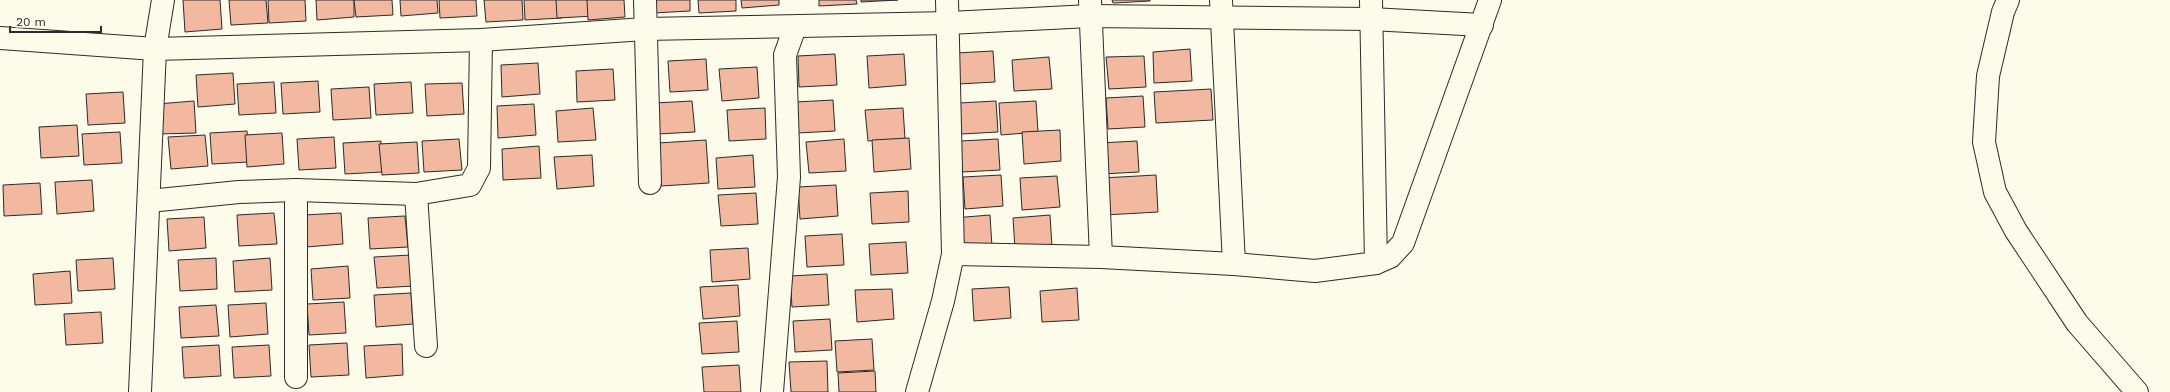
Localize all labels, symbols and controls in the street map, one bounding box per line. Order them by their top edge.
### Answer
scale bar [10,8,101,34]
text: 20 m [16,15,46,29]

